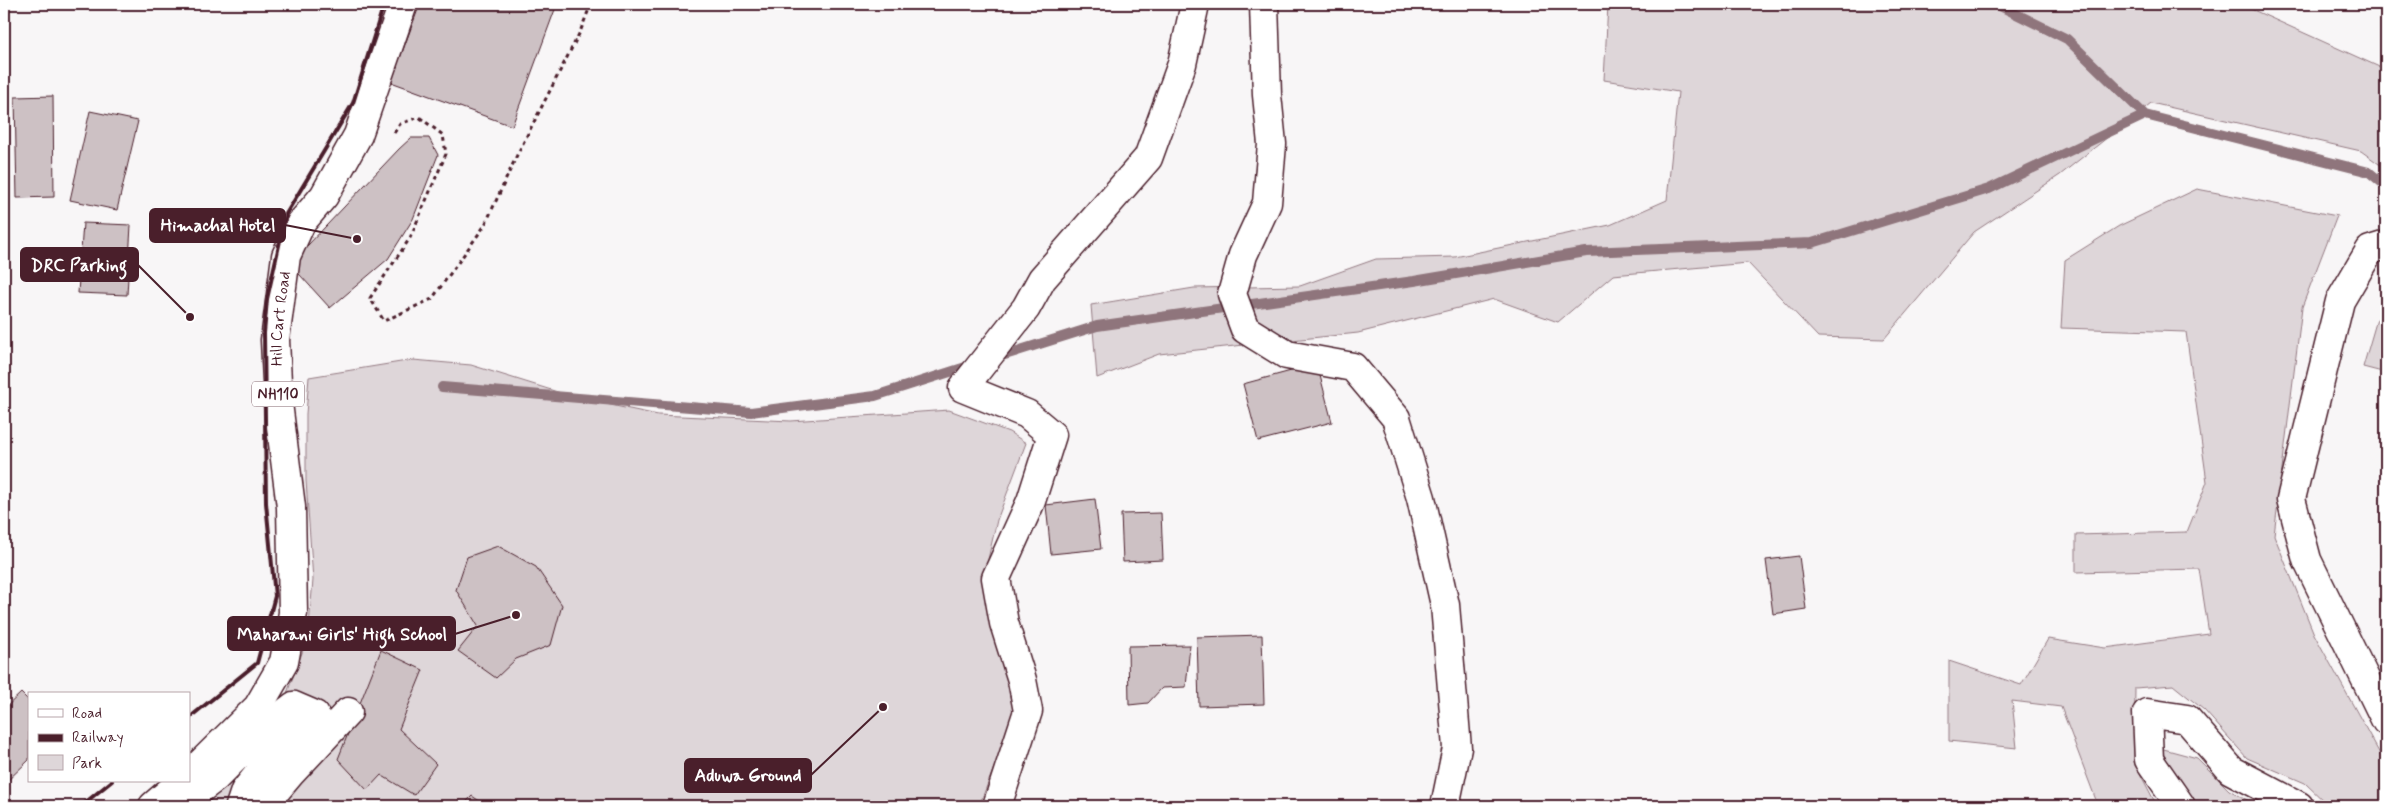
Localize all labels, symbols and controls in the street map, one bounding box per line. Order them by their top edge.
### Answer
callout: Himachal Hotel [150,209,285,242]
text: Himachal Hotel [160,214,276,238]
callout: DRC Parking [21,248,138,281]
text: DRC Parking [31,254,127,280]
street label: Hill Cart Road [266,270,296,367]
road number: NH110 [252,382,304,406]
callout: Maharani Girls' High School [228,617,455,650]
text: Maharani Girls' High School [237,623,447,649]
legend [28,692,190,782]
text: Road [72,704,102,724]
text: Railway [72,728,124,748]
text: Park [72,754,102,774]
callout: Aduwa Ground [685,759,811,792]
text: Aduwa Ground [694,764,802,788]

